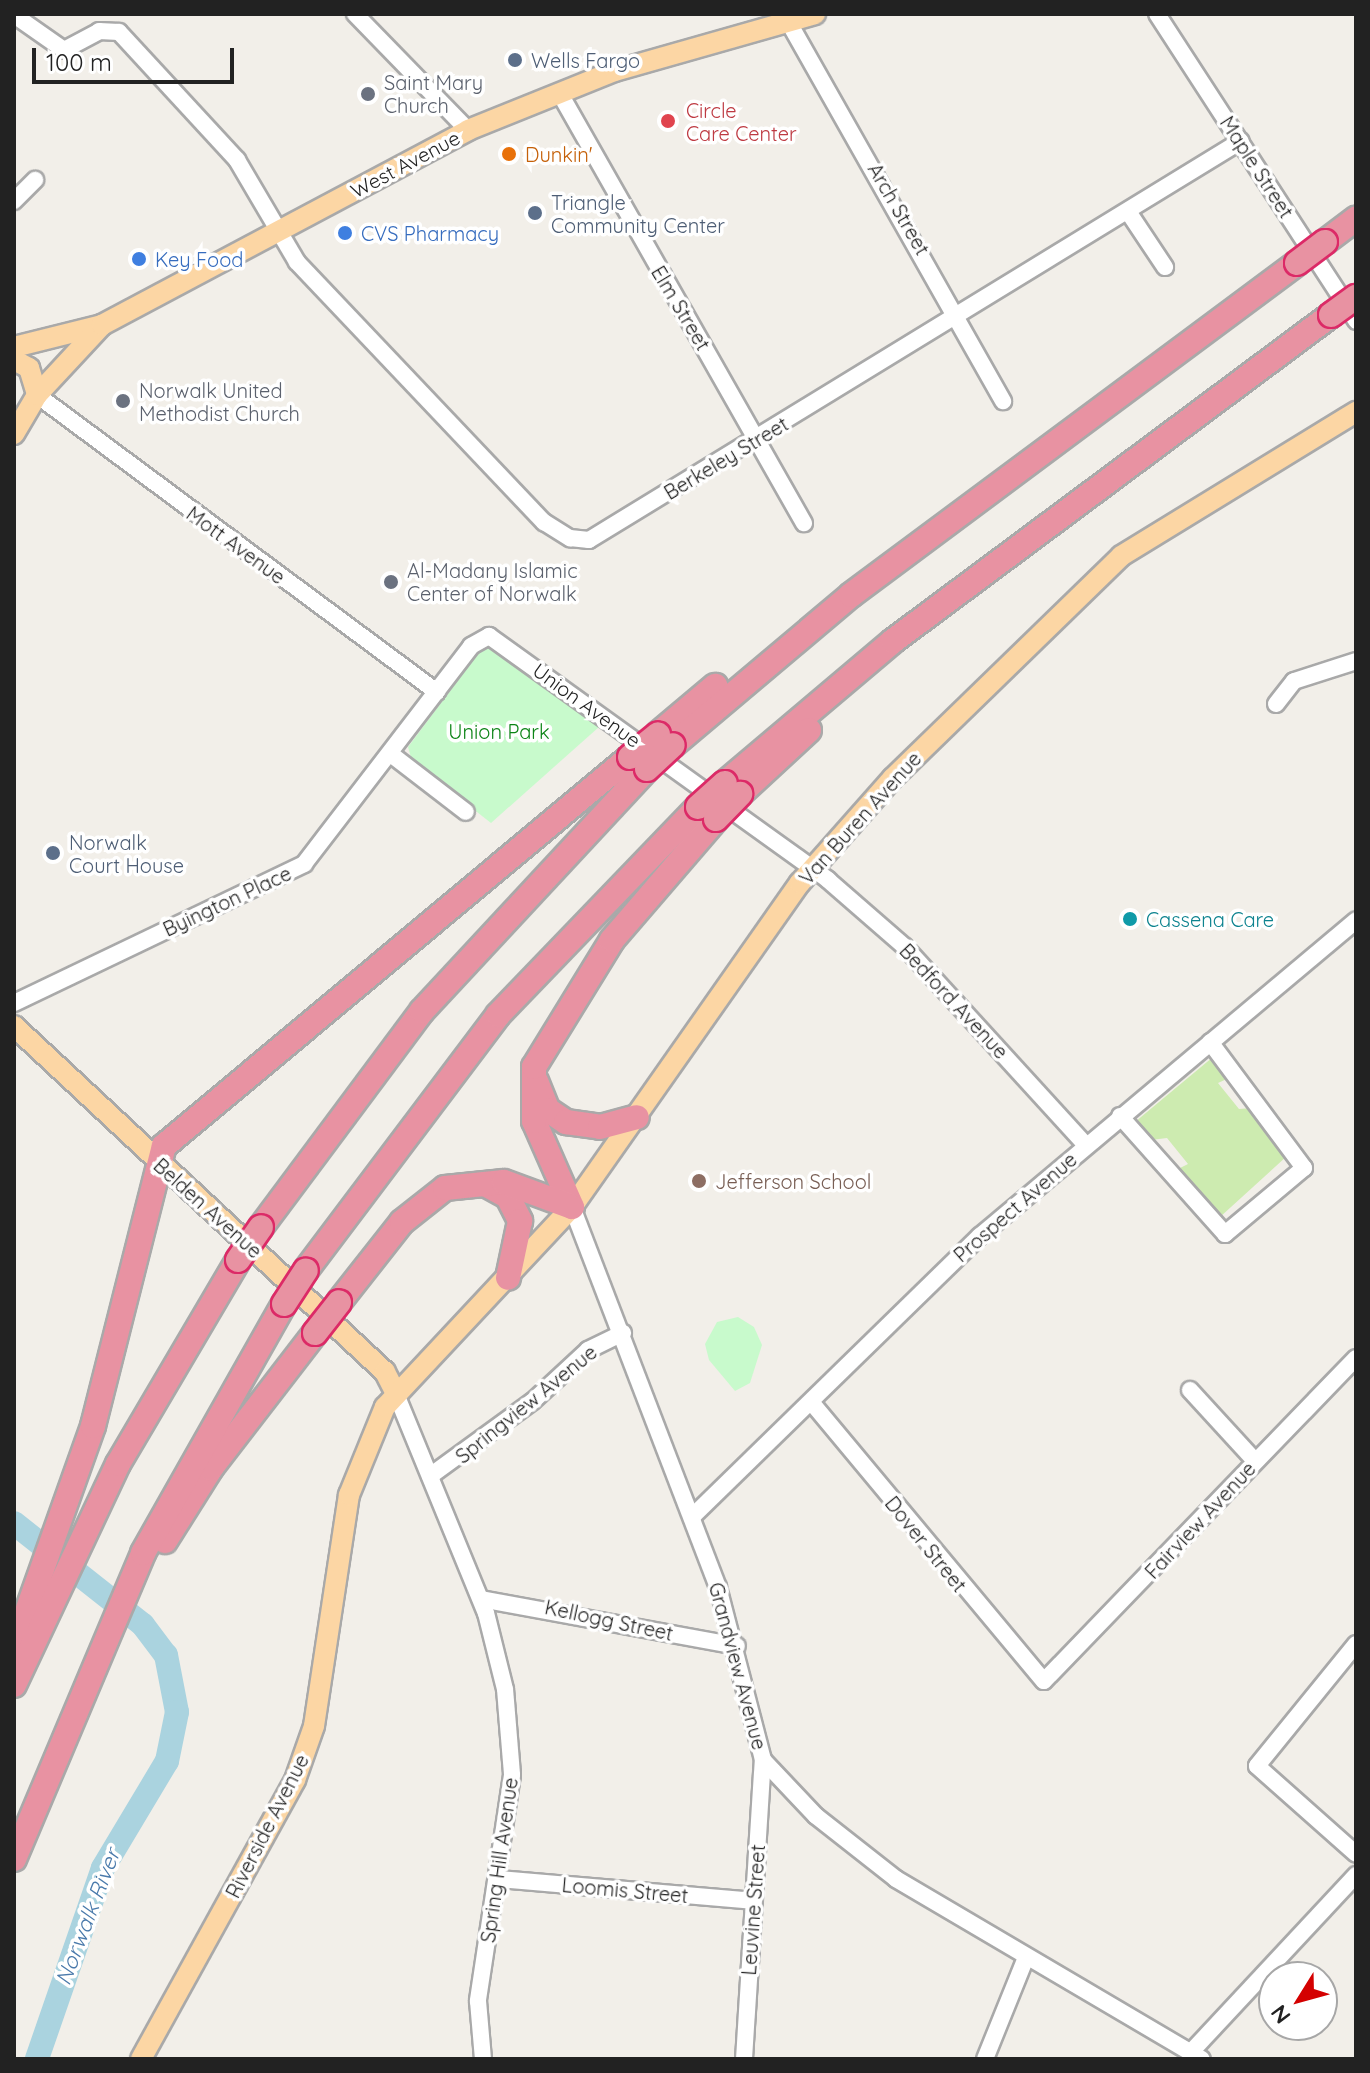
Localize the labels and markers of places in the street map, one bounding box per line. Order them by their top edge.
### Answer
place label: Wells Fargo [531,48,640,72]
marker: Wells Fargo [506,51,524,69]
place label: Saint Mary Church [384,70,483,117]
marker: Saint Mary Church [359,85,377,103]
place label: Circle Care Center [686,98,797,145]
marker: Circle Care Center [657,110,679,132]
place label: Dunkin' [525,142,593,166]
marker: Dunkin' [500,145,518,163]
place label: Triangle Community Center [551,190,725,237]
marker: Triangle Community Center [526,204,544,222]
place label: CVS Pharmacy [361,221,499,245]
marker: CVS Pharmacy [336,224,354,242]
place label: Key Food [155,247,243,271]
marker: Key Food [130,250,148,268]
place label: Norwalk United Methodist Church [139,378,300,425]
marker: Norwalk United Methodist Church [114,392,132,410]
place label: Al-Madany Islamic Center of Norwalk [407,558,577,605]
marker: Al-Madany Islamic Center of Norwalk [382,573,400,591]
place label: Norwalk Court House [69,830,184,877]
marker: Norwalk Court House [44,844,62,862]
place label: Cassena Care [1146,907,1274,931]
marker: Cassena Care [1121,910,1139,928]
place label: Jefferson School [715,1169,871,1193]
marker: Jefferson School [690,1172,708,1190]

